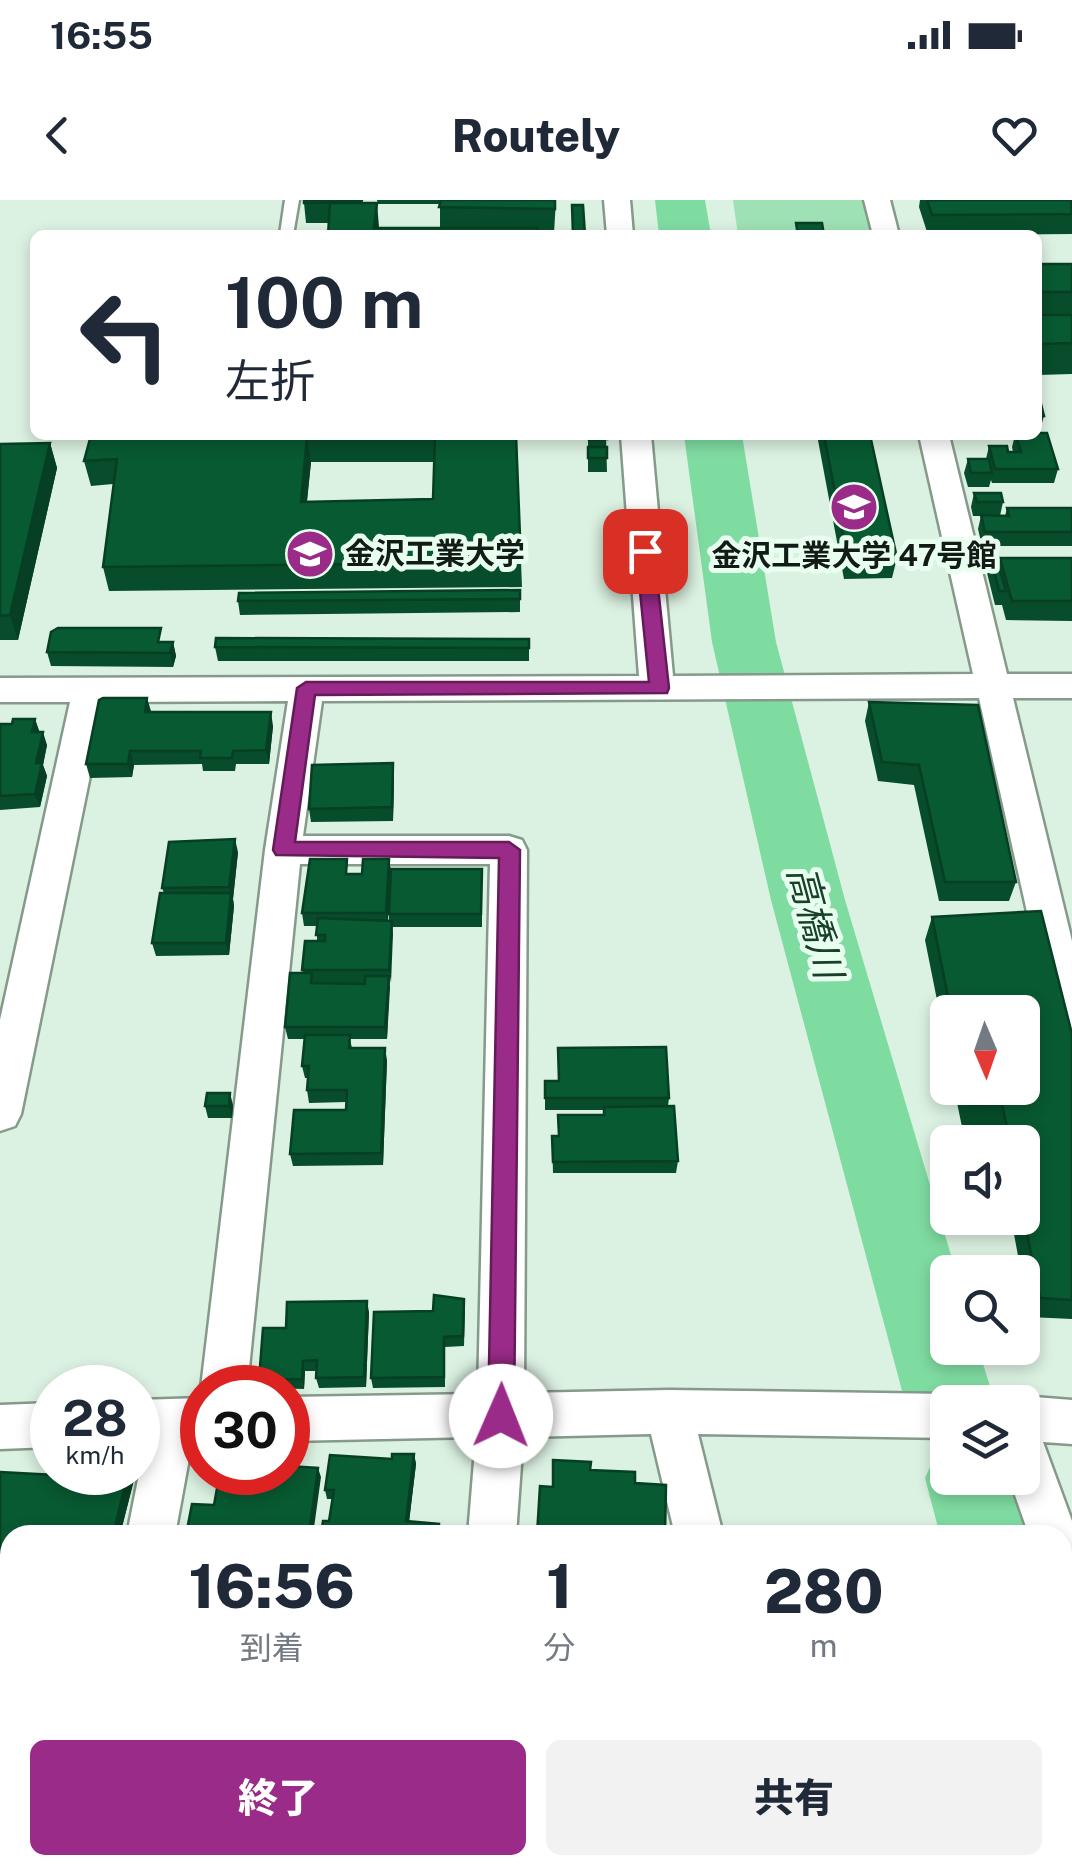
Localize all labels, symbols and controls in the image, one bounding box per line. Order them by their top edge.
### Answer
text: 16:55 [50,13,153,58]
icon: back [30,108,85,163]
icon: heart [987,108,1042,163]
text: Routely [452,109,620,162]
text: 100 m [225,261,423,344]
icon: left [60,270,190,400]
text: 左折 [225,354,315,407]
school or university icon: 金沢工業大学 47号館 [828,481,880,533]
pin [603,509,688,594]
icon: arrive [618,524,673,579]
school or university icon: 金沢工業大学 [284,528,336,580]
place label: 金沢工業大学 [345,535,525,571]
place label: 金沢工業大学 47号館 [711,537,997,573]
water label: 高橋川 [779,861,853,987]
north arrow [930,995,1040,1105]
map controls [930,995,1040,1495]
button: sound [930,1125,1040,1235]
button: search [930,1255,1040,1365]
position arrow [449,1364,553,1468]
speed limit sign: 30 [180,1365,310,1495]
button: layers [930,1385,1040,1495]
text: 28 [62,1388,128,1447]
text: km/h [66,1440,124,1470]
text: 16:56 [189,1551,355,1622]
text: 1 [546,1551,573,1622]
text: 280 [764,1556,883,1627]
text: m [810,1627,838,1664]
text: 到着 [240,1629,304,1666]
text: 分 [543,1629,575,1666]
button: 終了 [30,1740,526,1855]
button: 共有 [546,1740,1042,1855]

